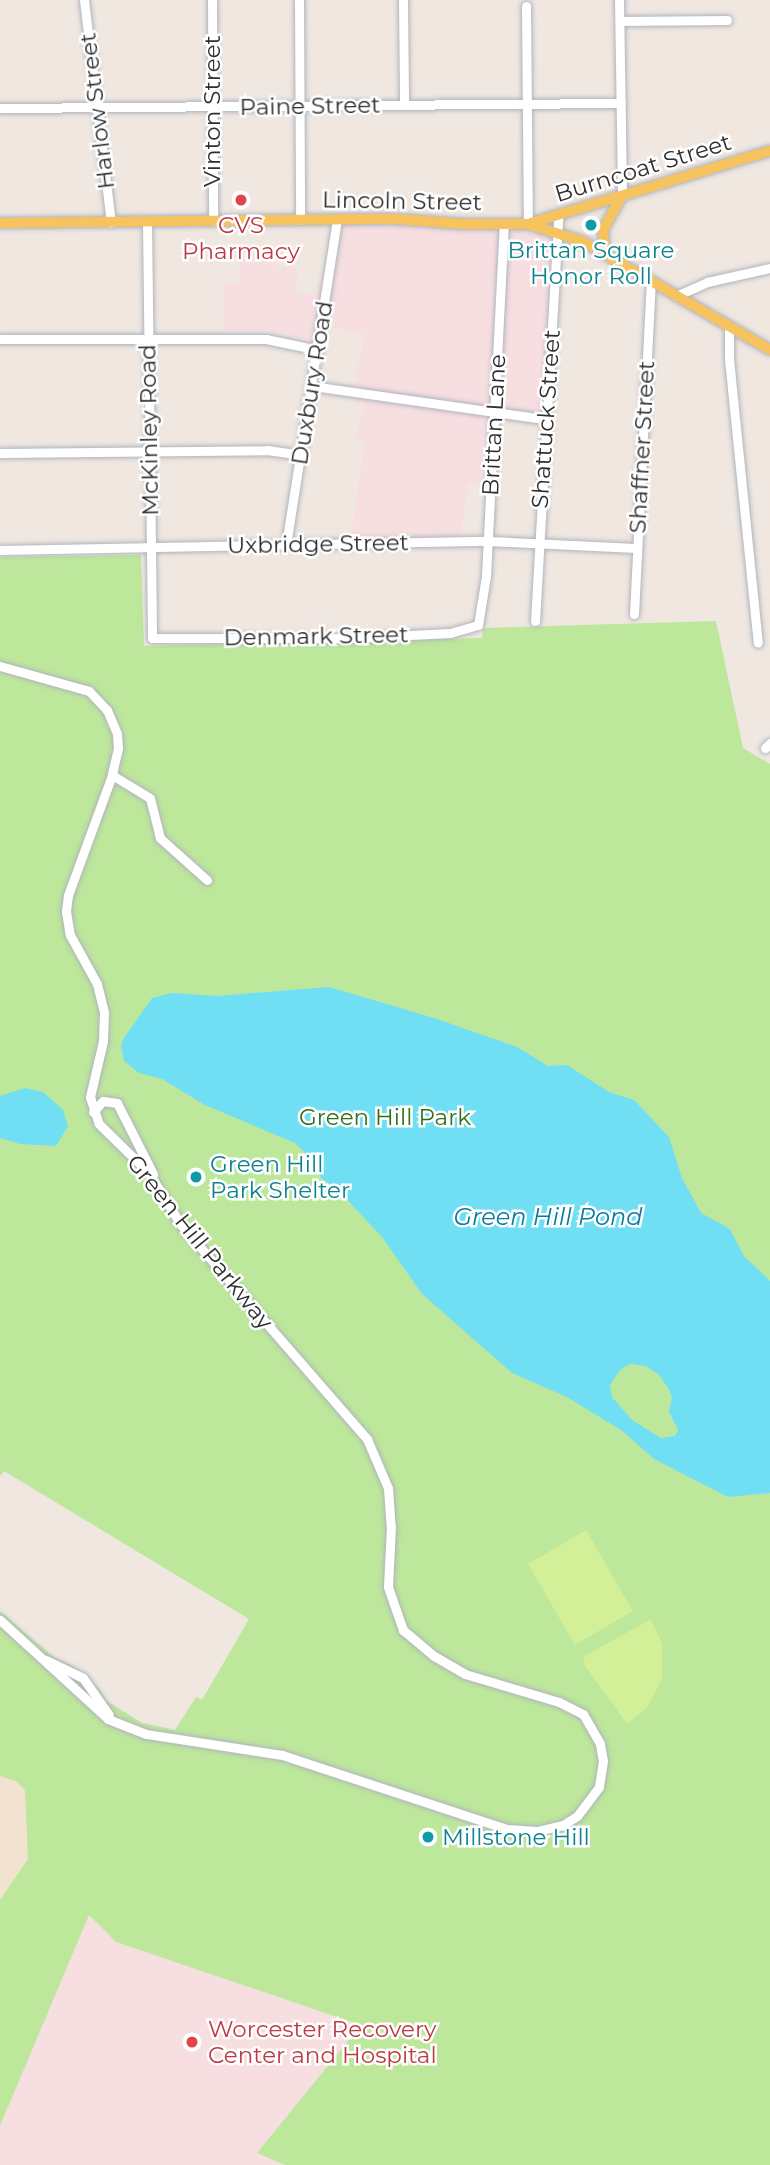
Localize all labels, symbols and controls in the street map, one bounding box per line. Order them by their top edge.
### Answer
street label: Harlow Street [74,31,120,191]
street label: Vinton Street [198,35,226,187]
street label: Paine Street [239,91,381,121]
street label: Burncoat Street [551,128,735,208]
street label: Lincoln Street [322,186,482,216]
marker: CVS Pharmacy [233,192,249,208]
place label: CVS Pharmacy [182,211,300,265]
marker: Brittan Square Honor Roll [583,217,599,233]
place label: Brittan Square Honor Roll [507,236,675,290]
street label: Duxbury Road [285,299,339,467]
street label: Shattuck Street [526,329,566,509]
street label: McKinley Road [134,344,164,516]
street label: Brittan Lane [477,353,511,497]
street label: Shaffner Street [624,360,660,534]
street label: Uxbridge Street [227,529,409,559]
street label: Denmark Street [223,621,409,651]
park label: Green Hill Park [299,1103,471,1131]
street label: Green Hill Parkway [121,1149,279,1335]
place label: Green Hill Park Shelter [210,1150,350,1204]
marker: Green Hill Park Shelter [188,1169,204,1185]
water label: Green Hill Pond [453,1203,643,1231]
place label: Millstone Hill [442,1823,590,1851]
marker: Millstone Hill [420,1829,436,1845]
place label: Worcester Recovery Center and Hospital [208,2015,437,2069]
marker: Worcester Recovery Center and Hospital [182,2032,202,2052]

